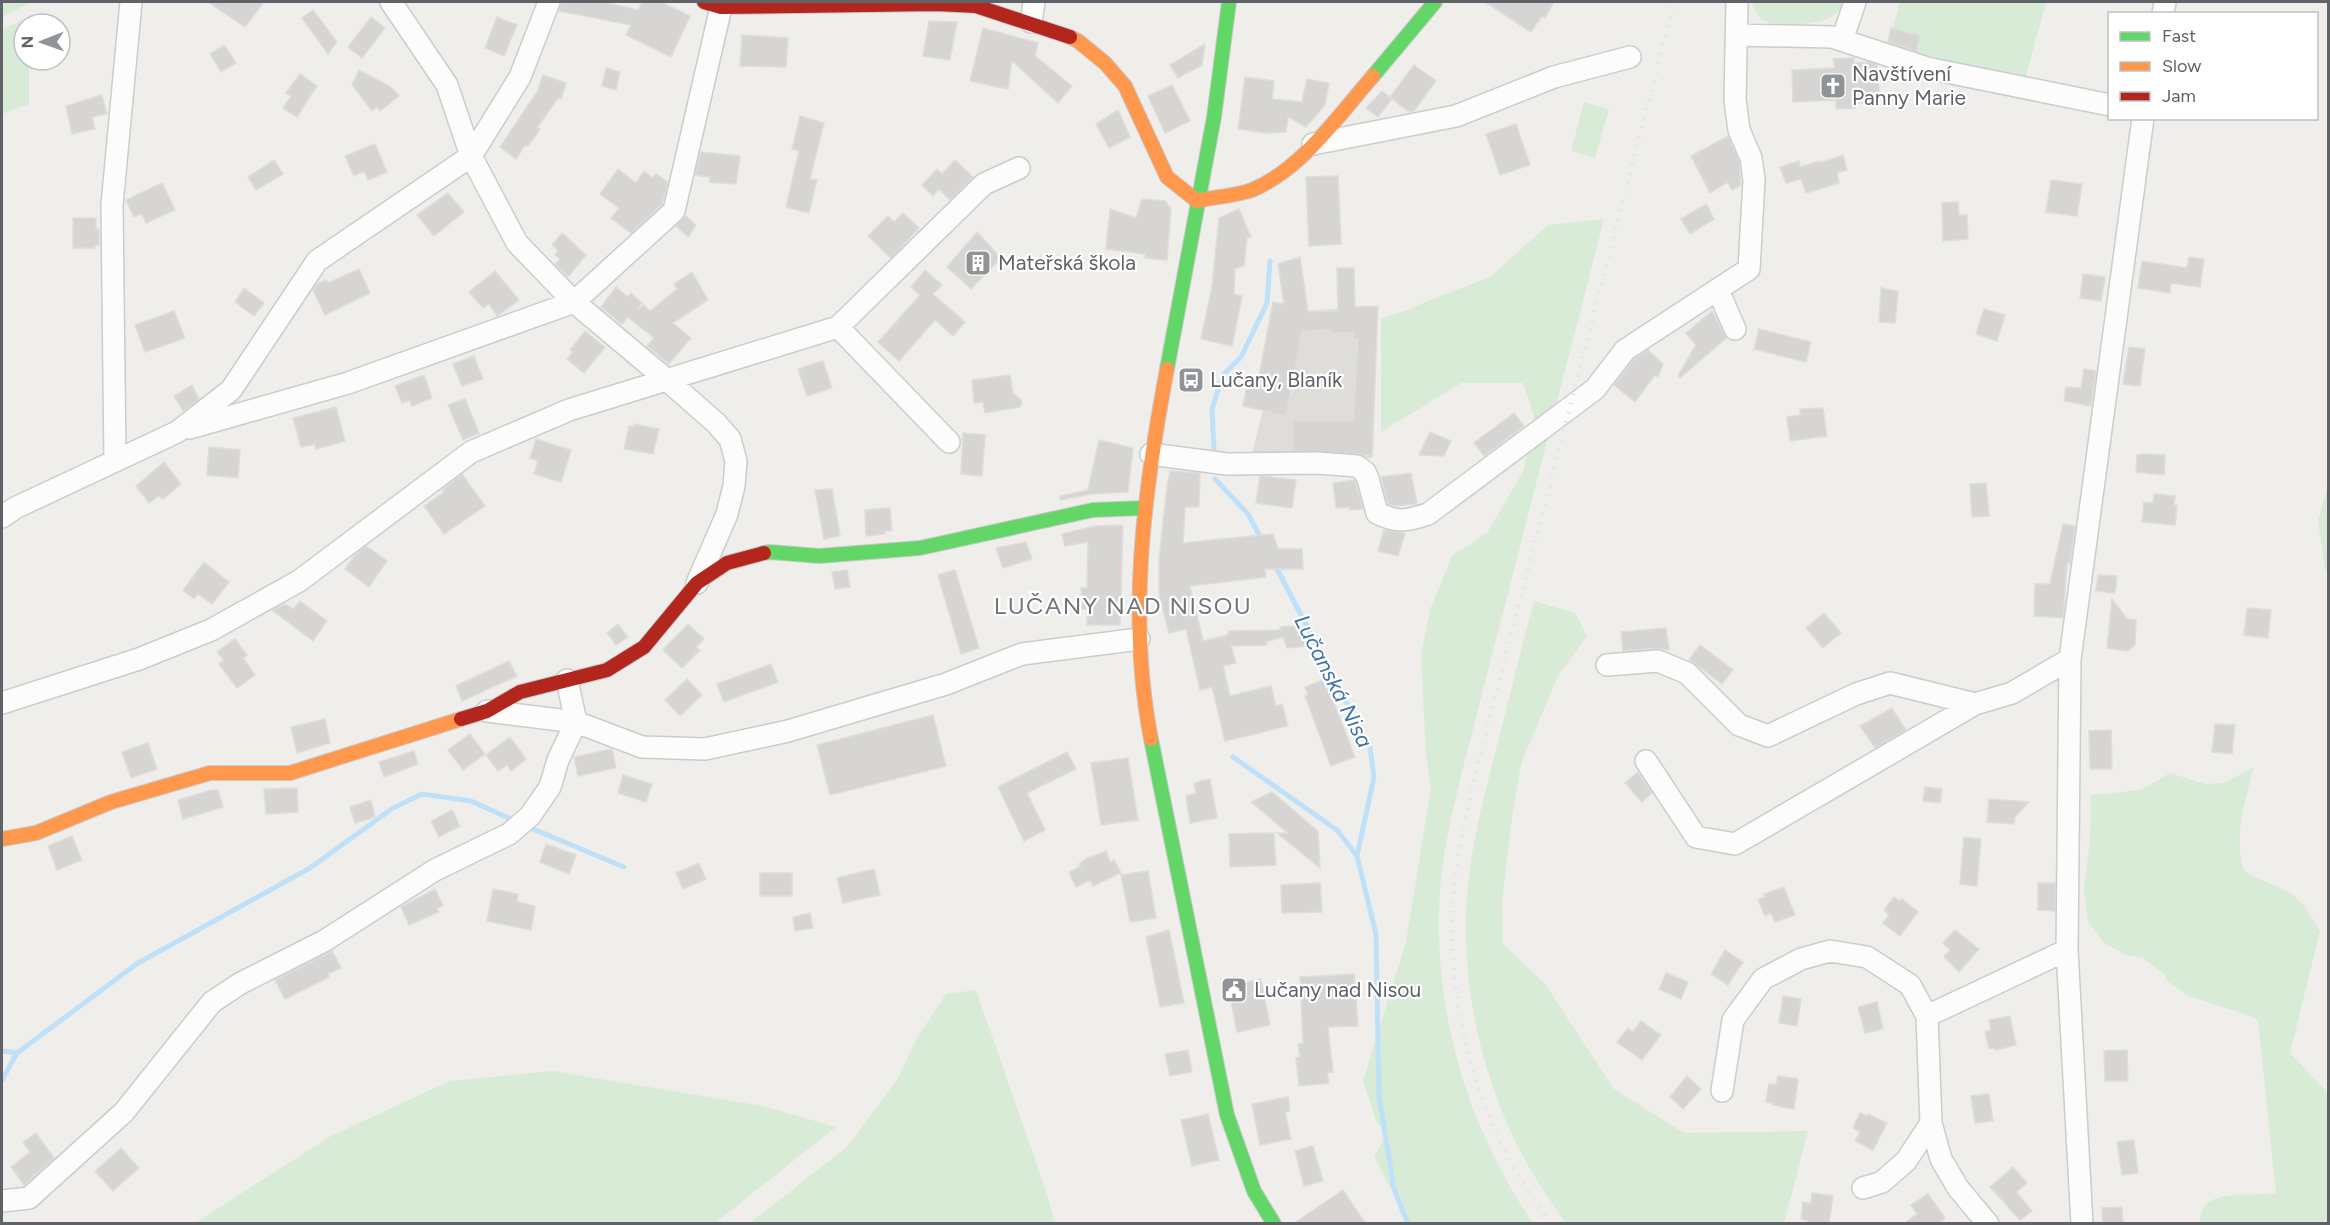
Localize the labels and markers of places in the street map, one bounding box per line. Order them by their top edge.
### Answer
place label: Navštívení Panny Marie [1852,61,1966,110]
church icon: Navštívení Panny Marie [1818,71,1848,101]
building icon: Mateřská škola [963,248,993,278]
place label: Mateřská škola [998,250,1136,275]
bus stop icon: Lučany, Blaník [1176,365,1206,395]
place label: Lučany, Blaník [1210,367,1343,392]
public building icon: Lučany nad Nisou [1219,975,1249,1005]
place label: Lučany nad Nisou [1254,977,1421,1002]

